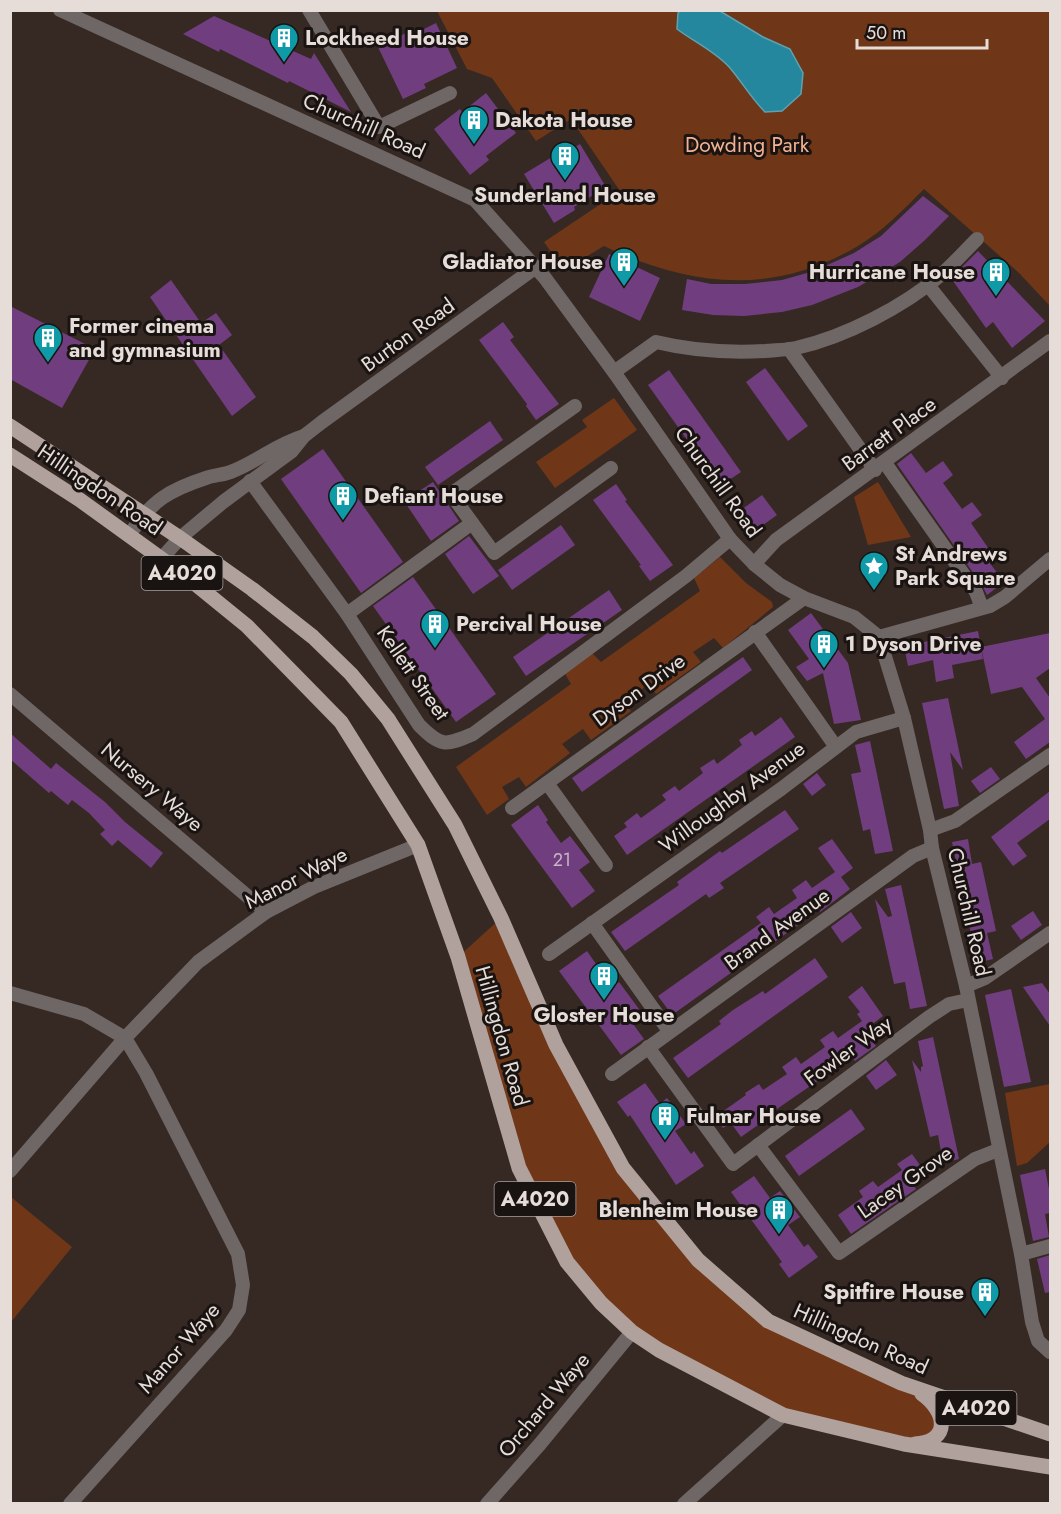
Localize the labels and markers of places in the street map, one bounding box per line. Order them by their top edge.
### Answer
building icon: Lockheed House [268,22,300,64]
place label: Lockheed House [305,23,469,53]
building icon: Dakota House [458,104,490,146]
place label: Dakota House [495,105,633,135]
building icon: Sunderland House [549,140,581,182]
place label: Sunderland House [474,180,656,210]
building icon: Gladiator House [608,246,640,288]
place label: Gladiator House [442,247,603,277]
building icon: Hurricane House [980,256,1012,298]
place label: Hurricane House [809,257,975,287]
place label: Former cinema and gymnasium [69,311,221,365]
building icon: Former cinema and gymnasium [32,322,64,364]
building icon: Defiant House [327,480,359,522]
place label: Defiant House [364,481,503,511]
place label: St Andrews Park Square [895,539,1016,593]
place icon: St Andrews Park Square [858,550,890,592]
building icon: Percival House [419,608,451,650]
place label: Percival House [456,609,602,639]
building icon: 1 Dyson Drive [808,628,840,670]
place label: 1 Dyson Drive [845,629,982,659]
building icon: Gloster House [588,960,620,1002]
place label: Gloster House [534,1000,674,1030]
building icon: Fulmar House [649,1100,681,1142]
place label: Fulmar House [686,1101,821,1131]
building icon: Blenheim House [763,1194,795,1236]
place label: Blenheim House [598,1195,758,1225]
building icon: Spitfire House [969,1276,1001,1318]
place label: Spitfire House [823,1277,964,1307]

